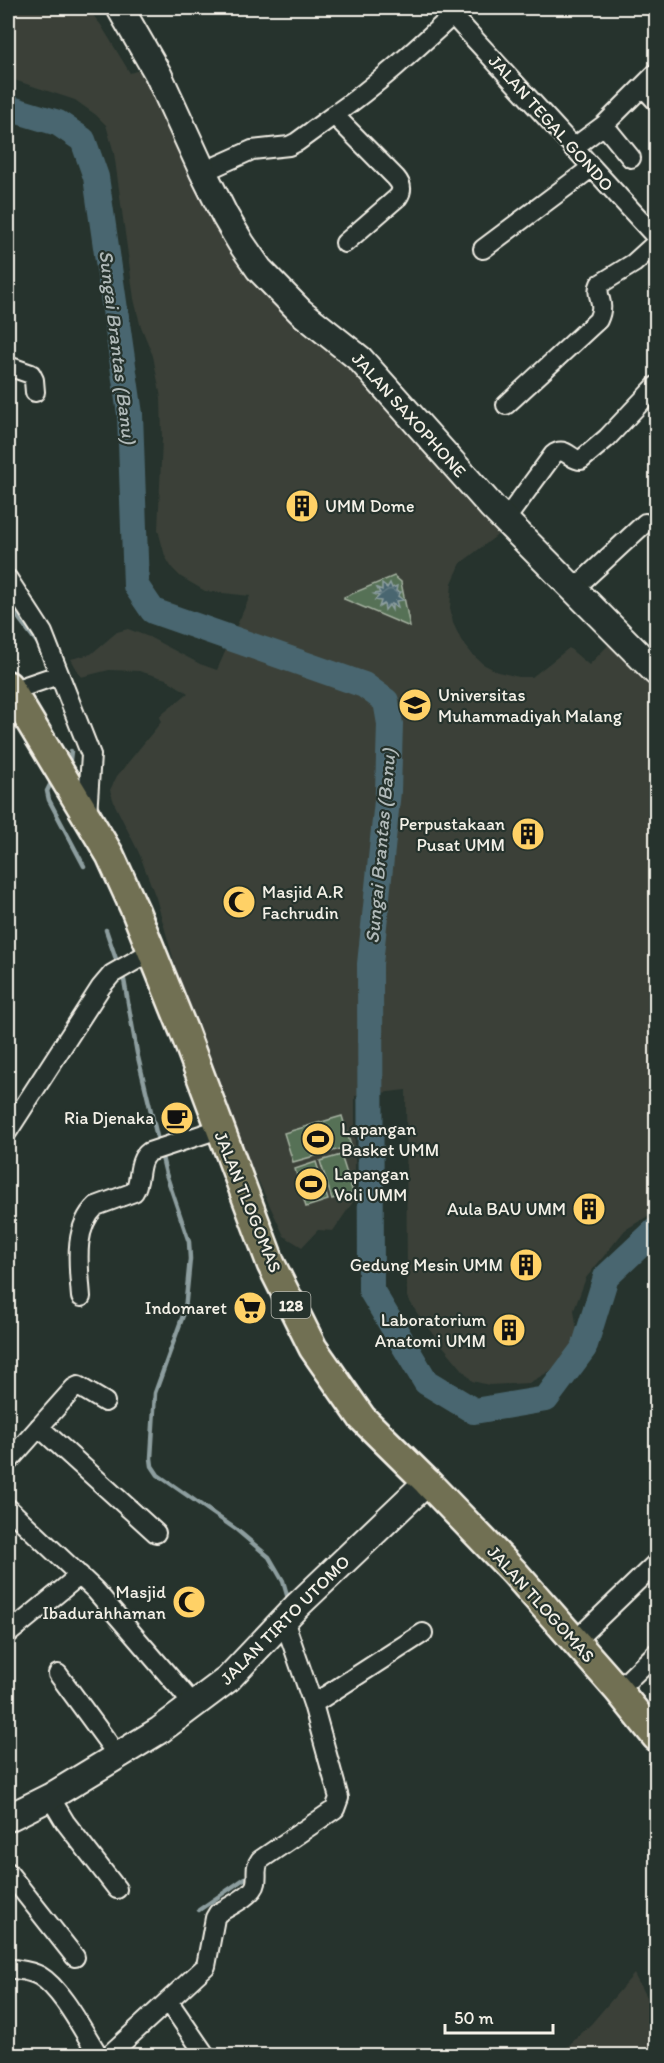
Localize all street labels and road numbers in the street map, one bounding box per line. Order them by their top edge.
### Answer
street label: JALAN TEGAL GONDO [484,50,618,196]
street label: JALAN SAXOPHONE [347,348,471,482]
street label: JALAN TLOGOMAS [210,1128,286,1276]
road number: 128 [272,1292,310,1318]
street label: JALAN TLOGOMAS [483,1541,599,1667]
street label: JALAN TIRTO UTOMO [215,1550,355,1690]

